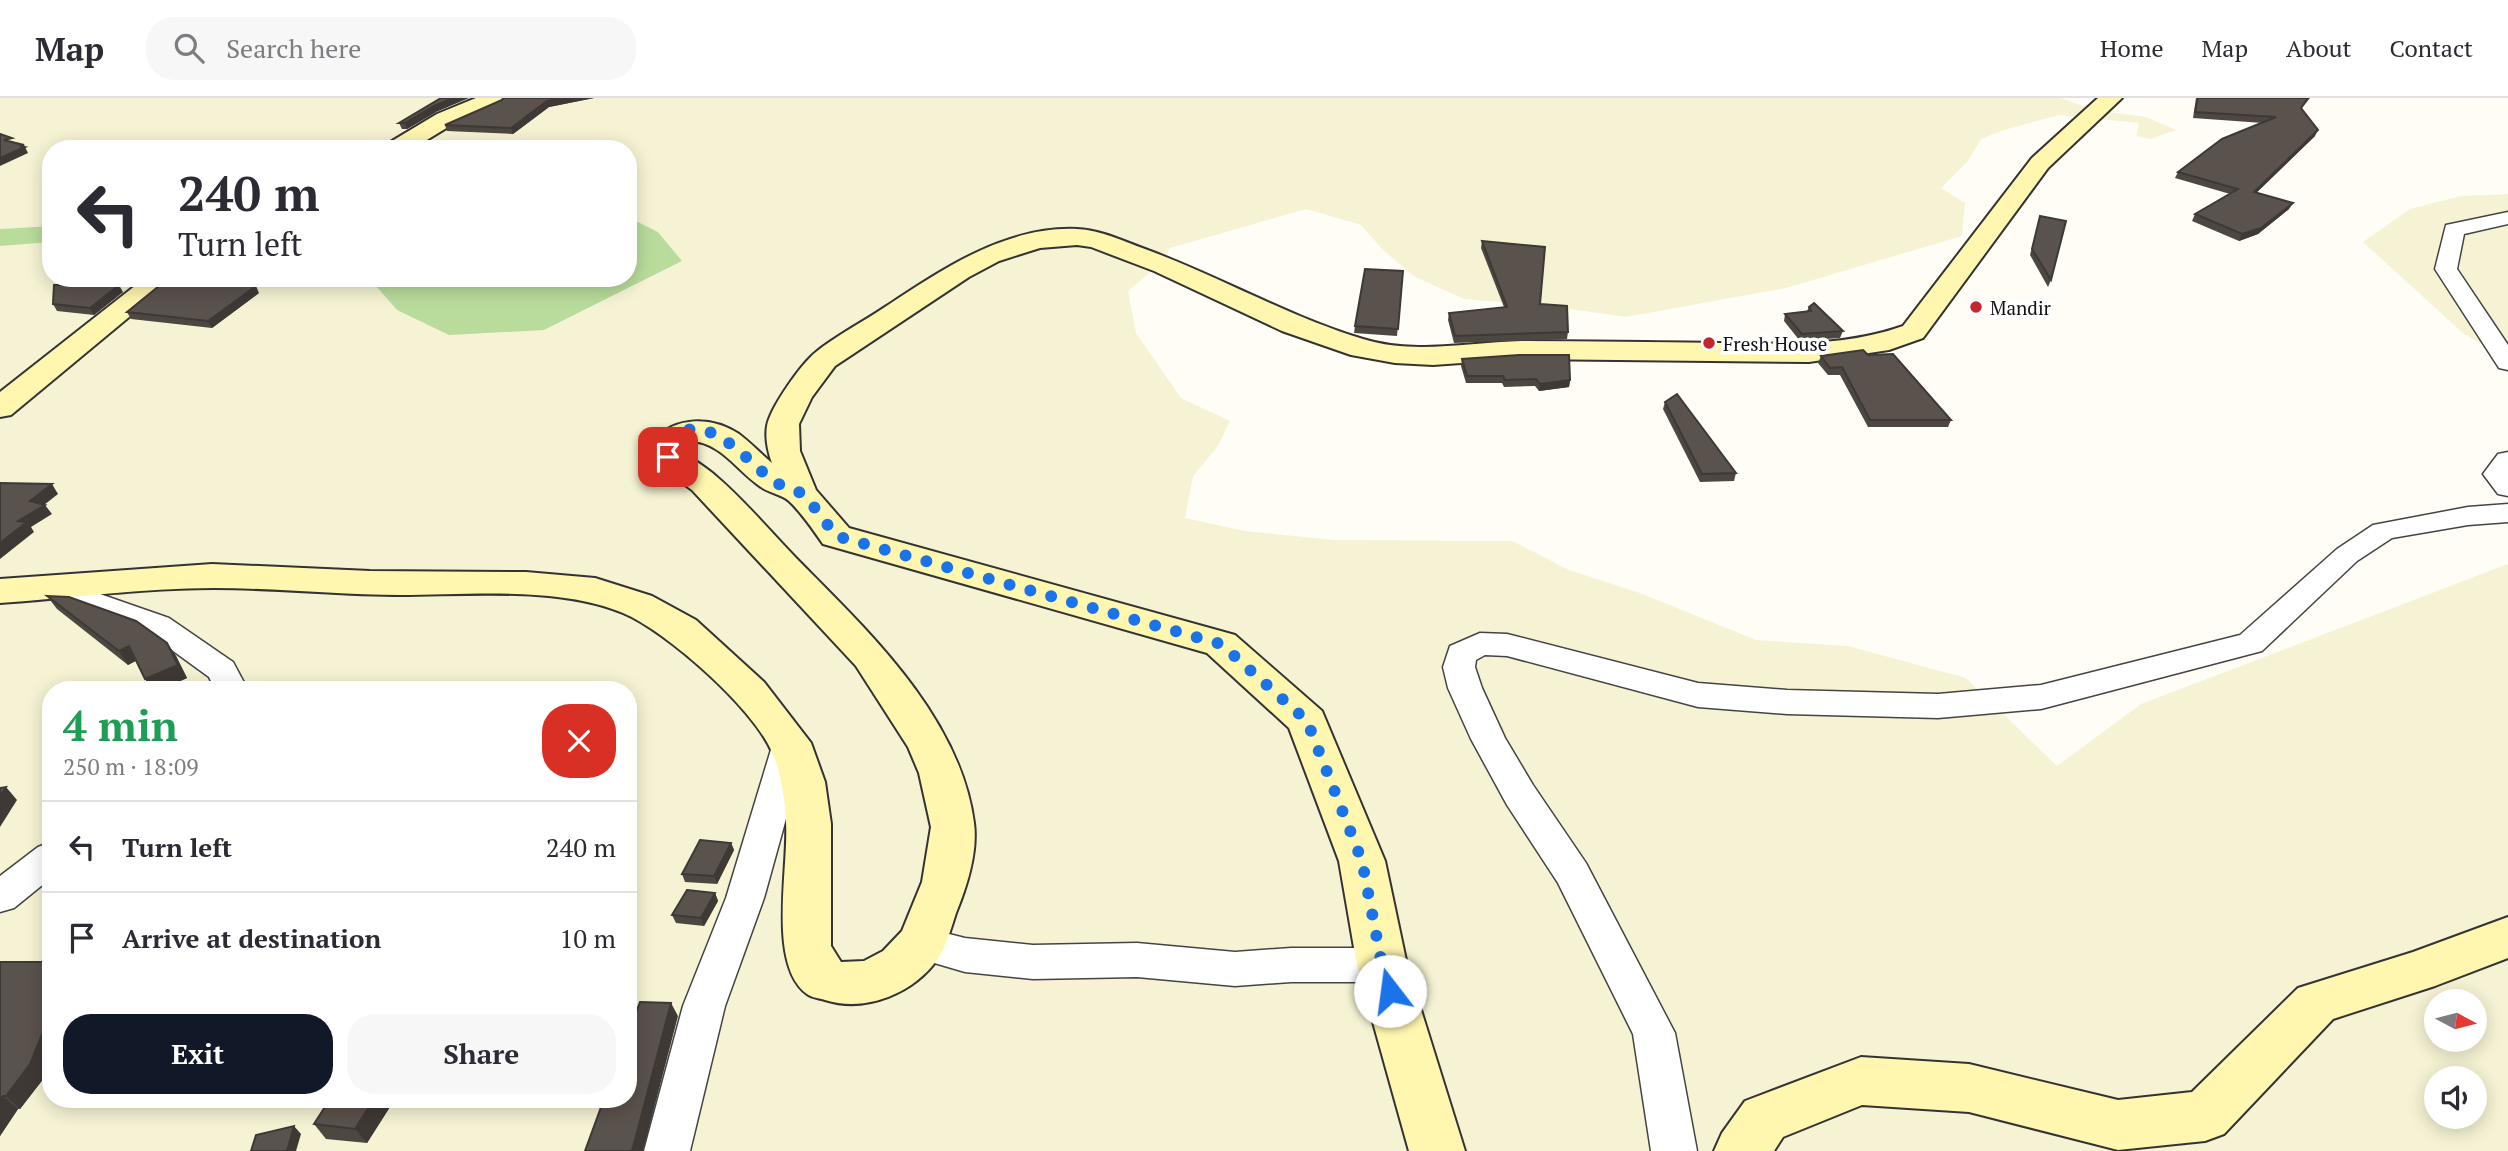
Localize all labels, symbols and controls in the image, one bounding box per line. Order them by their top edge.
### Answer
search box [146,17,636,80]
text: Map [35,27,104,70]
icon: search [170,29,208,67]
text: Search here [226,31,361,65]
text: Home [2100,32,2164,64]
text: Map [2202,32,2248,64]
text: About [2286,32,2352,64]
text: Contact [2390,32,2473,64]
text: 240 m [178,160,320,225]
icon: left [63,168,154,259]
text: Turn left [178,223,302,265]
place label: Mandir [1990,295,2052,320]
marker: Mandir [1968,299,1984,315]
place label: Fresh House [1723,331,1827,356]
marker: Fresh House [1701,335,1717,351]
pin [638,427,698,487]
icon: arrive [649,438,687,476]
text: 4 min [63,697,178,753]
button: close [542,704,616,778]
text: 250 m · 18:09 [63,751,198,782]
icon: left [63,828,101,866]
text: Turn left [122,830,232,864]
text: 240 m [546,830,616,864]
icon: arrive [63,919,101,957]
text: Arrive at destination [122,921,381,955]
text: 10 m [560,921,616,955]
position arrow [1353,954,1427,1028]
north arrow [2424,989,2487,1052]
map controls [2424,989,2487,1129]
button: Exit [63,1014,333,1094]
button: Share [347,1014,616,1094]
button: sound [2424,1066,2487,1129]

